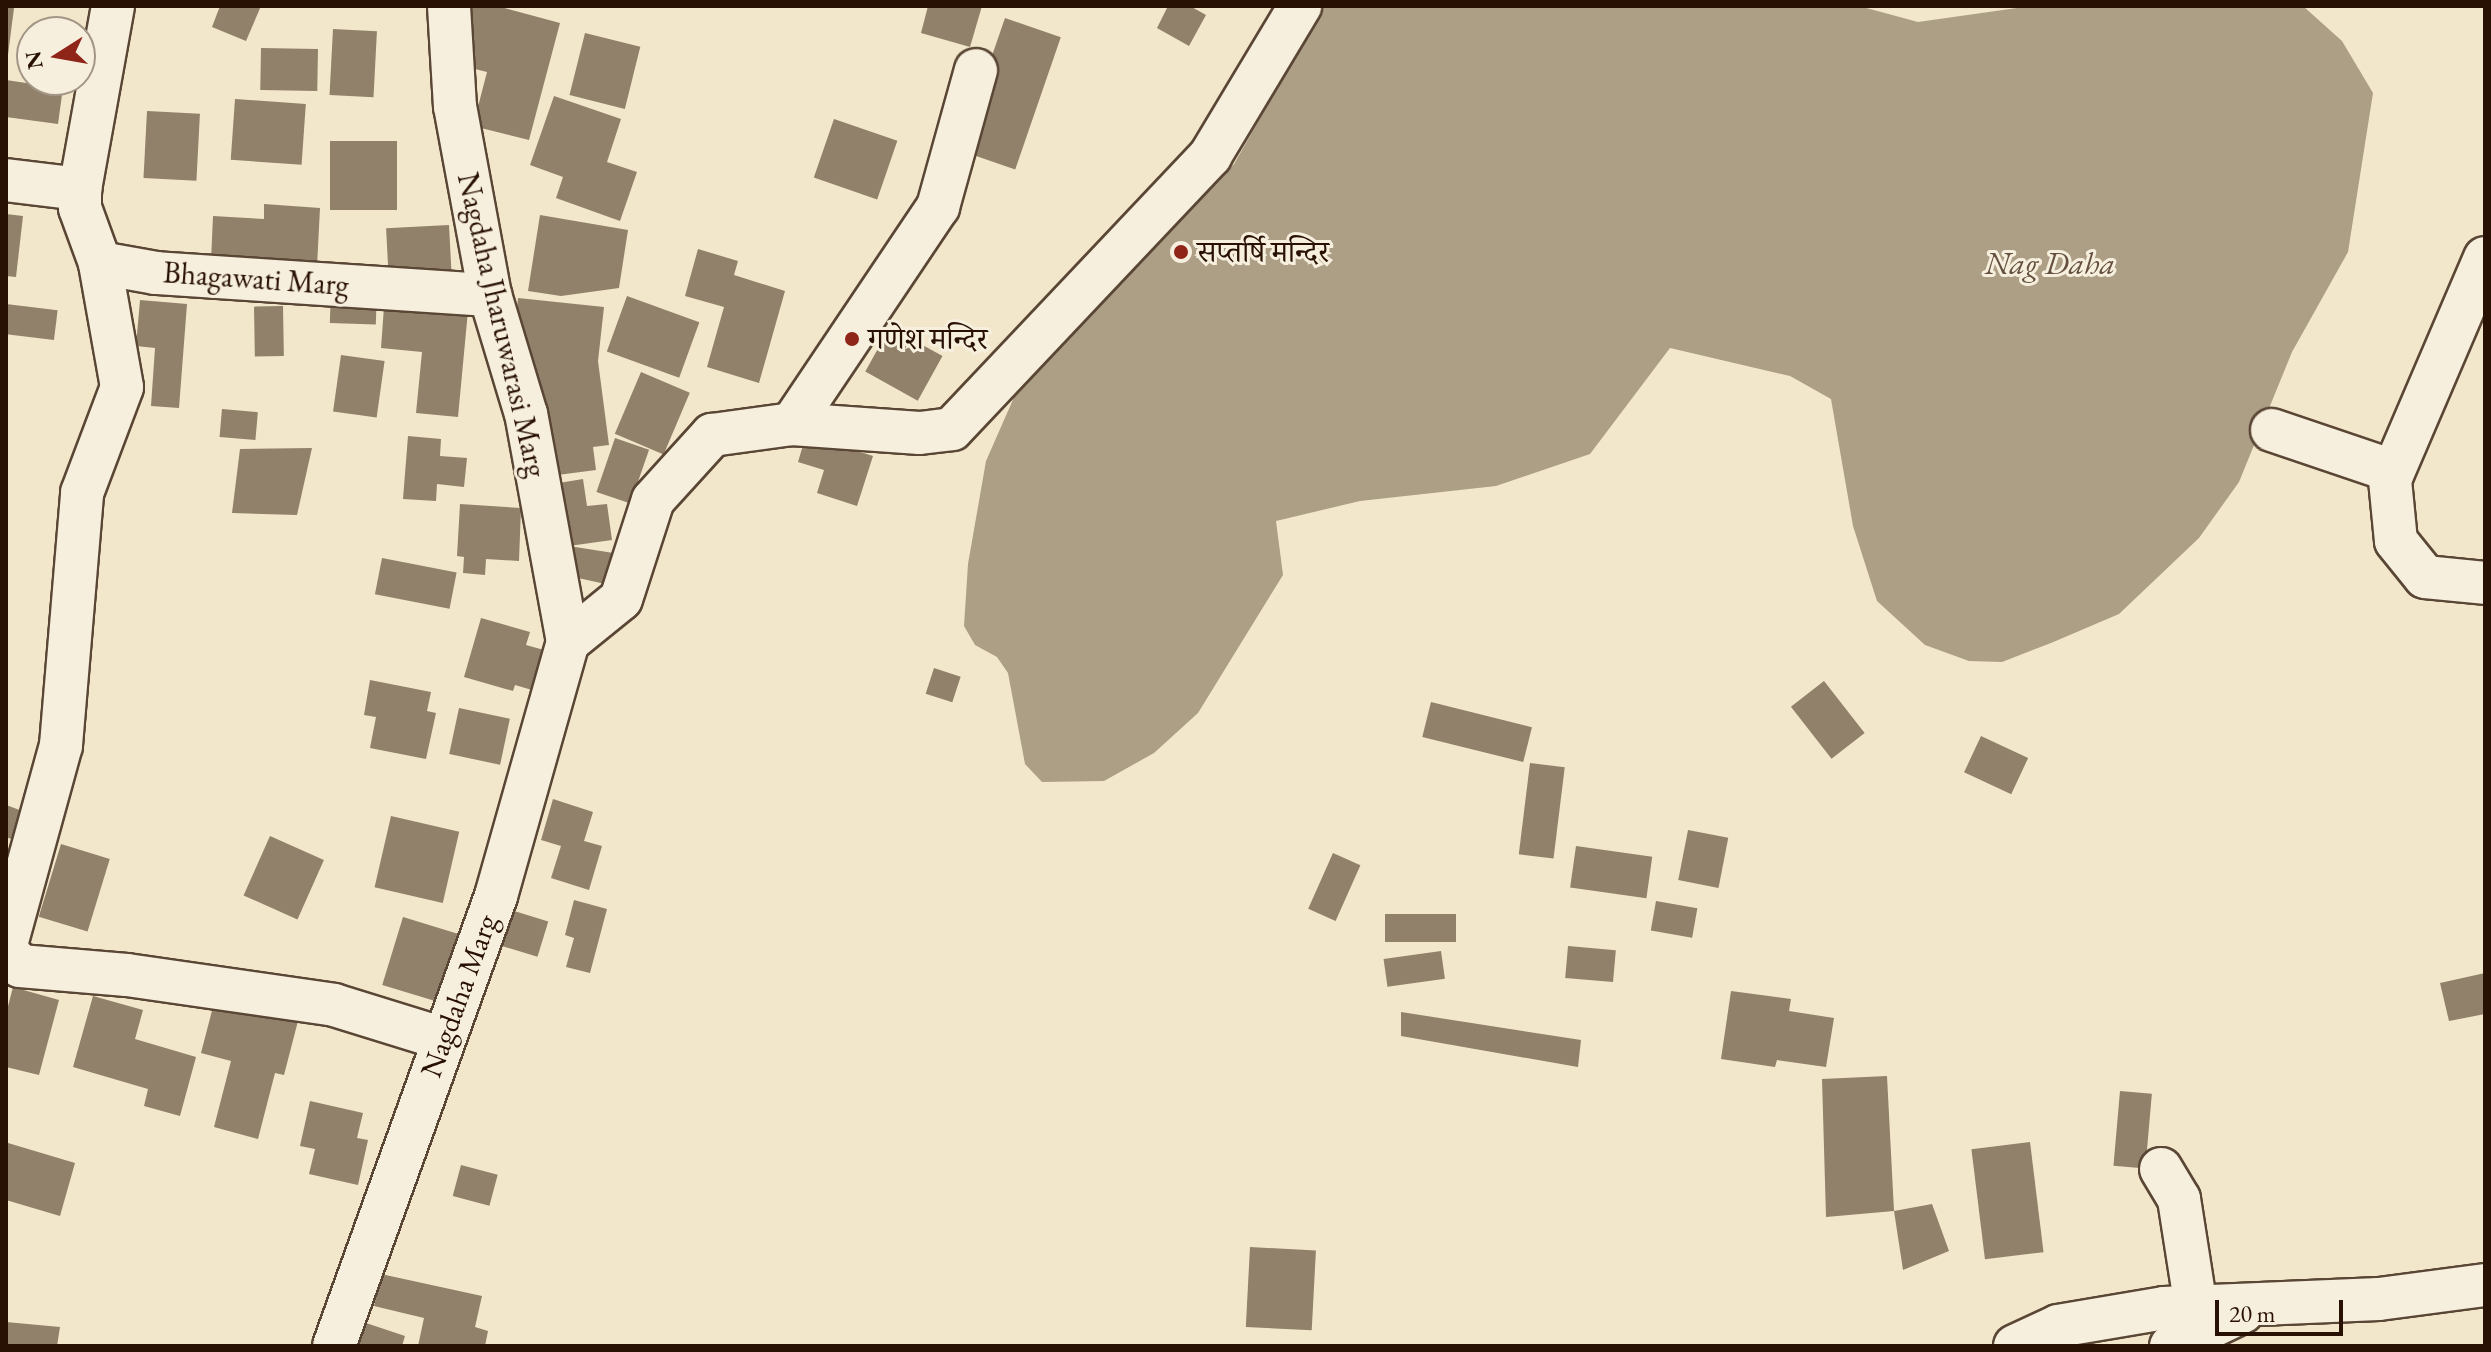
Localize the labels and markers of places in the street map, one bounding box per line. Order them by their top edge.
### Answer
place label: सप्तर्षि मन्दिर [1197,234,1329,270]
marker: सप्तर्षि मन्दिर [1172,243,1190,261]
place label: गणेश मन्दिर [868,321,987,357]
marker: गणेश मन्दिर [843,330,861,348]

